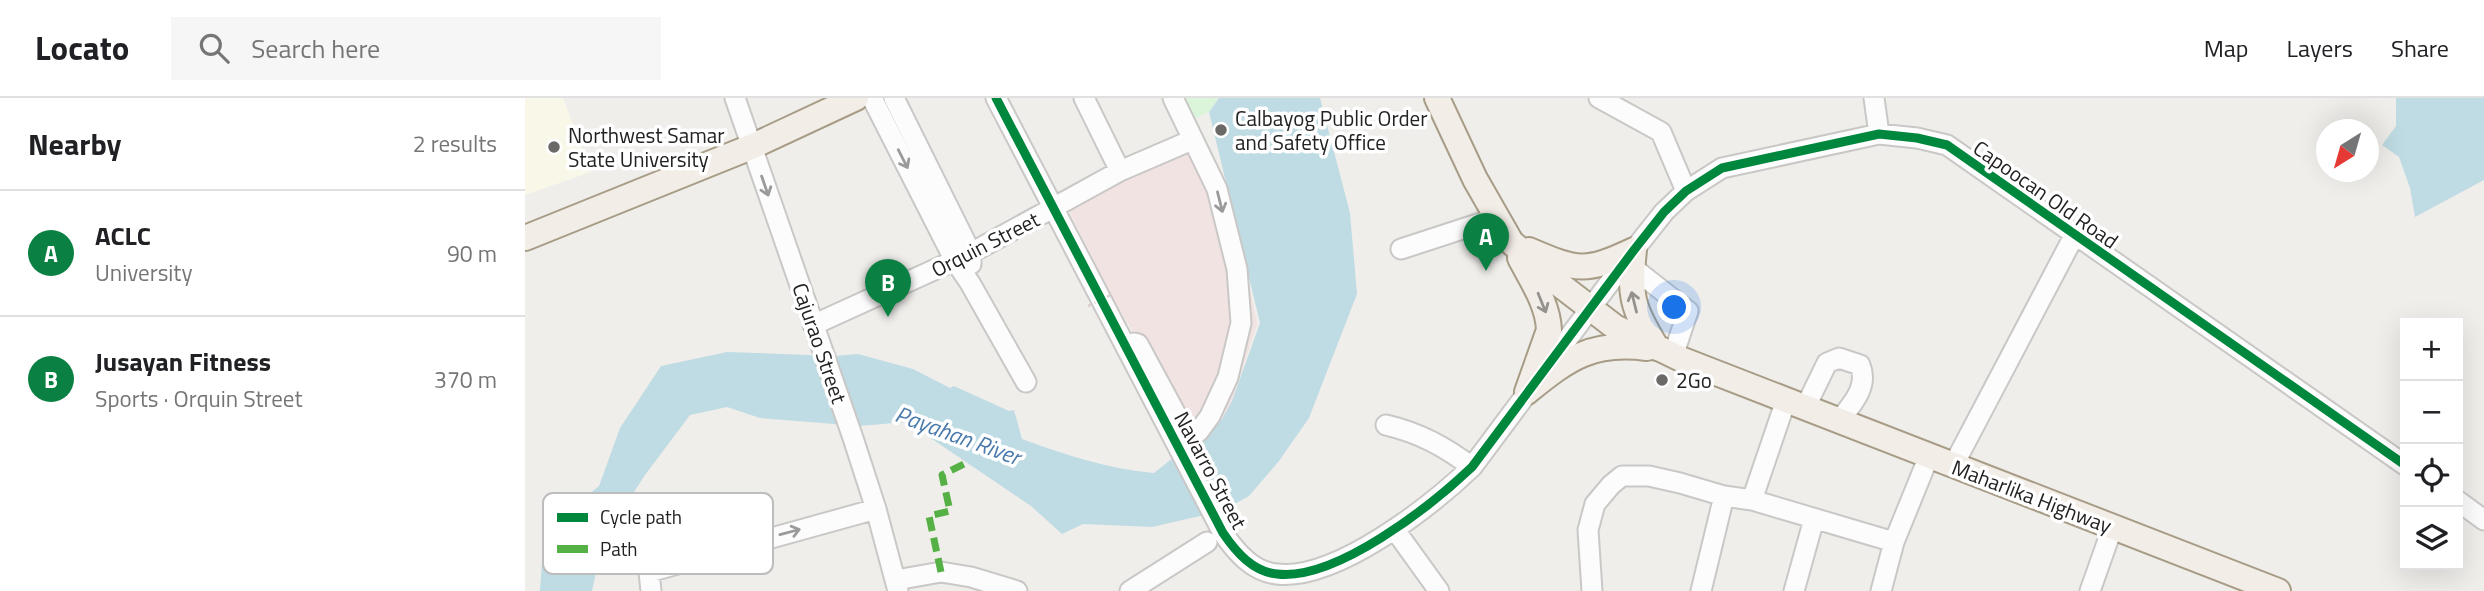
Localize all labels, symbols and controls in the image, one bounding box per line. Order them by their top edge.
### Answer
search box [171,17,661,80]
text: Locato [35,23,129,73]
icon: search [195,29,233,67]
text: Search here [251,29,380,68]
text: Map [2204,30,2249,66]
text: Layers [2287,30,2353,66]
text: Share [2391,30,2449,66]
place label: Calbayog Public Order and Safety Office [1235,102,1427,158]
place label: Northwest Samar State University [568,119,725,175]
north arrow [2316,119,2379,182]
text: Nearby [28,121,121,167]
marker: Calbayog Public Order and Safety Office [1213,122,1229,138]
text: 2 results [413,126,497,161]
street label: Capoocan Old Road [1967,132,2125,256]
marker: Northwest Samar State University [546,139,562,155]
one-way arrow [896,148,910,169]
one-way arrow [759,174,772,196]
one-way arrow [1214,191,1227,213]
street label: Orquin Street [925,203,1045,285]
pin: A [1463,213,1509,271]
text: ACLC [95,216,151,255]
text: A [44,236,58,271]
text: 90 m [447,236,497,271]
text: University [95,255,193,290]
pin: B [865,259,911,317]
street label: Cajurao Street [784,279,856,408]
your location [1657,290,1691,324]
one-way arrow [1536,291,1549,313]
one-way arrow [1627,292,1640,314]
map controls [2400,318,2463,570]
button: + [2400,318,2463,381]
text: Jusayan Fitness [95,342,271,381]
text: B [44,362,58,397]
text: 370 m [434,362,497,397]
place label: 2Go [1676,364,1712,396]
marker: 2Go [1654,372,1670,388]
text: Sports · Orquin Street [95,381,302,416]
button: − [2400,381,2463,444]
water label: Payahan River [890,396,1028,475]
street label: Navarro Street [1167,405,1256,535]
button: locate [2400,444,2463,507]
street label: Maharlika Highway [1947,451,2117,541]
legend [543,493,773,574]
text: Cycle path [600,502,682,531]
button: layers [2400,507,2463,570]
one-way arrow [779,525,801,538]
text: Path [600,534,638,563]

